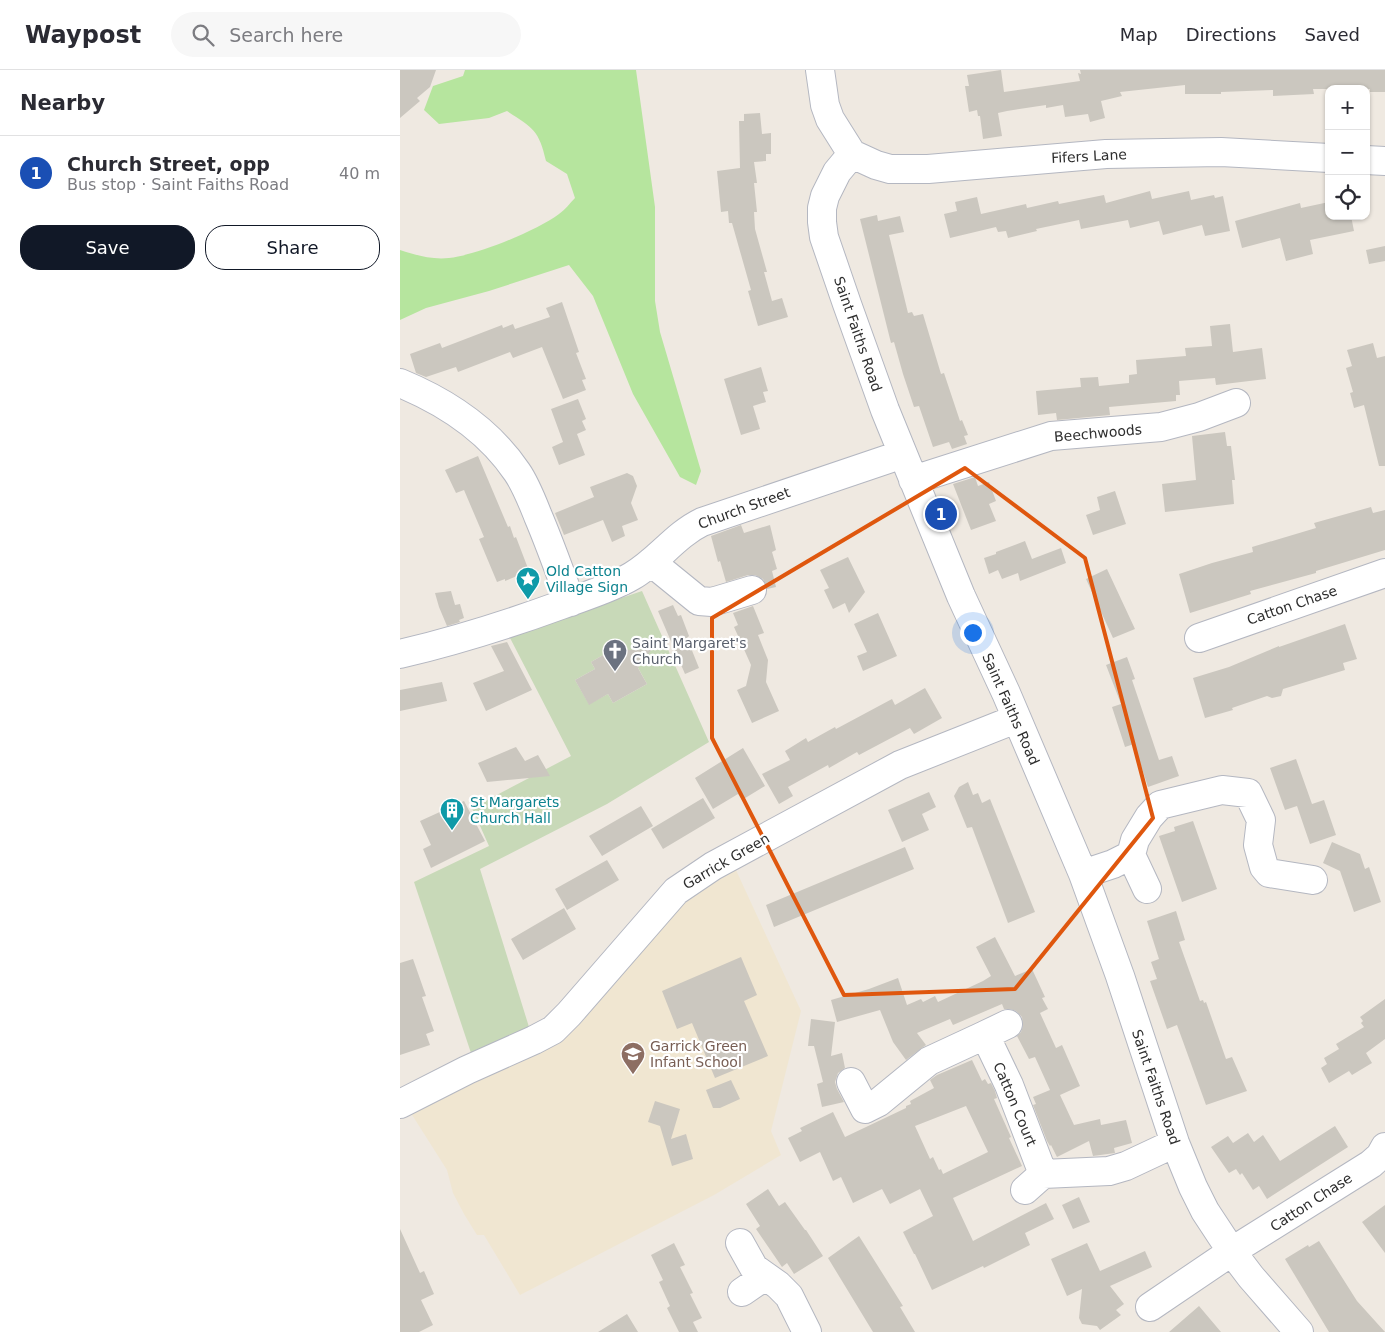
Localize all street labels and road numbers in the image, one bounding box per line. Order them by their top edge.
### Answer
street label: Fifers Lane [1051,146,1127,166]
street label: Saint Faiths Road [831,274,885,394]
street label: Beechwoods [1053,421,1143,445]
street label: Church Street [696,484,793,532]
street label: Catton Chase [1245,582,1339,628]
street label: Saint Faiths Road [979,651,1043,767]
street label: Garrick Green [680,830,772,892]
street label: Saint Faiths Road [1129,1027,1183,1147]
street label: Catton Court [990,1060,1040,1149]
street label: Catton Chase [1267,1170,1355,1234]

